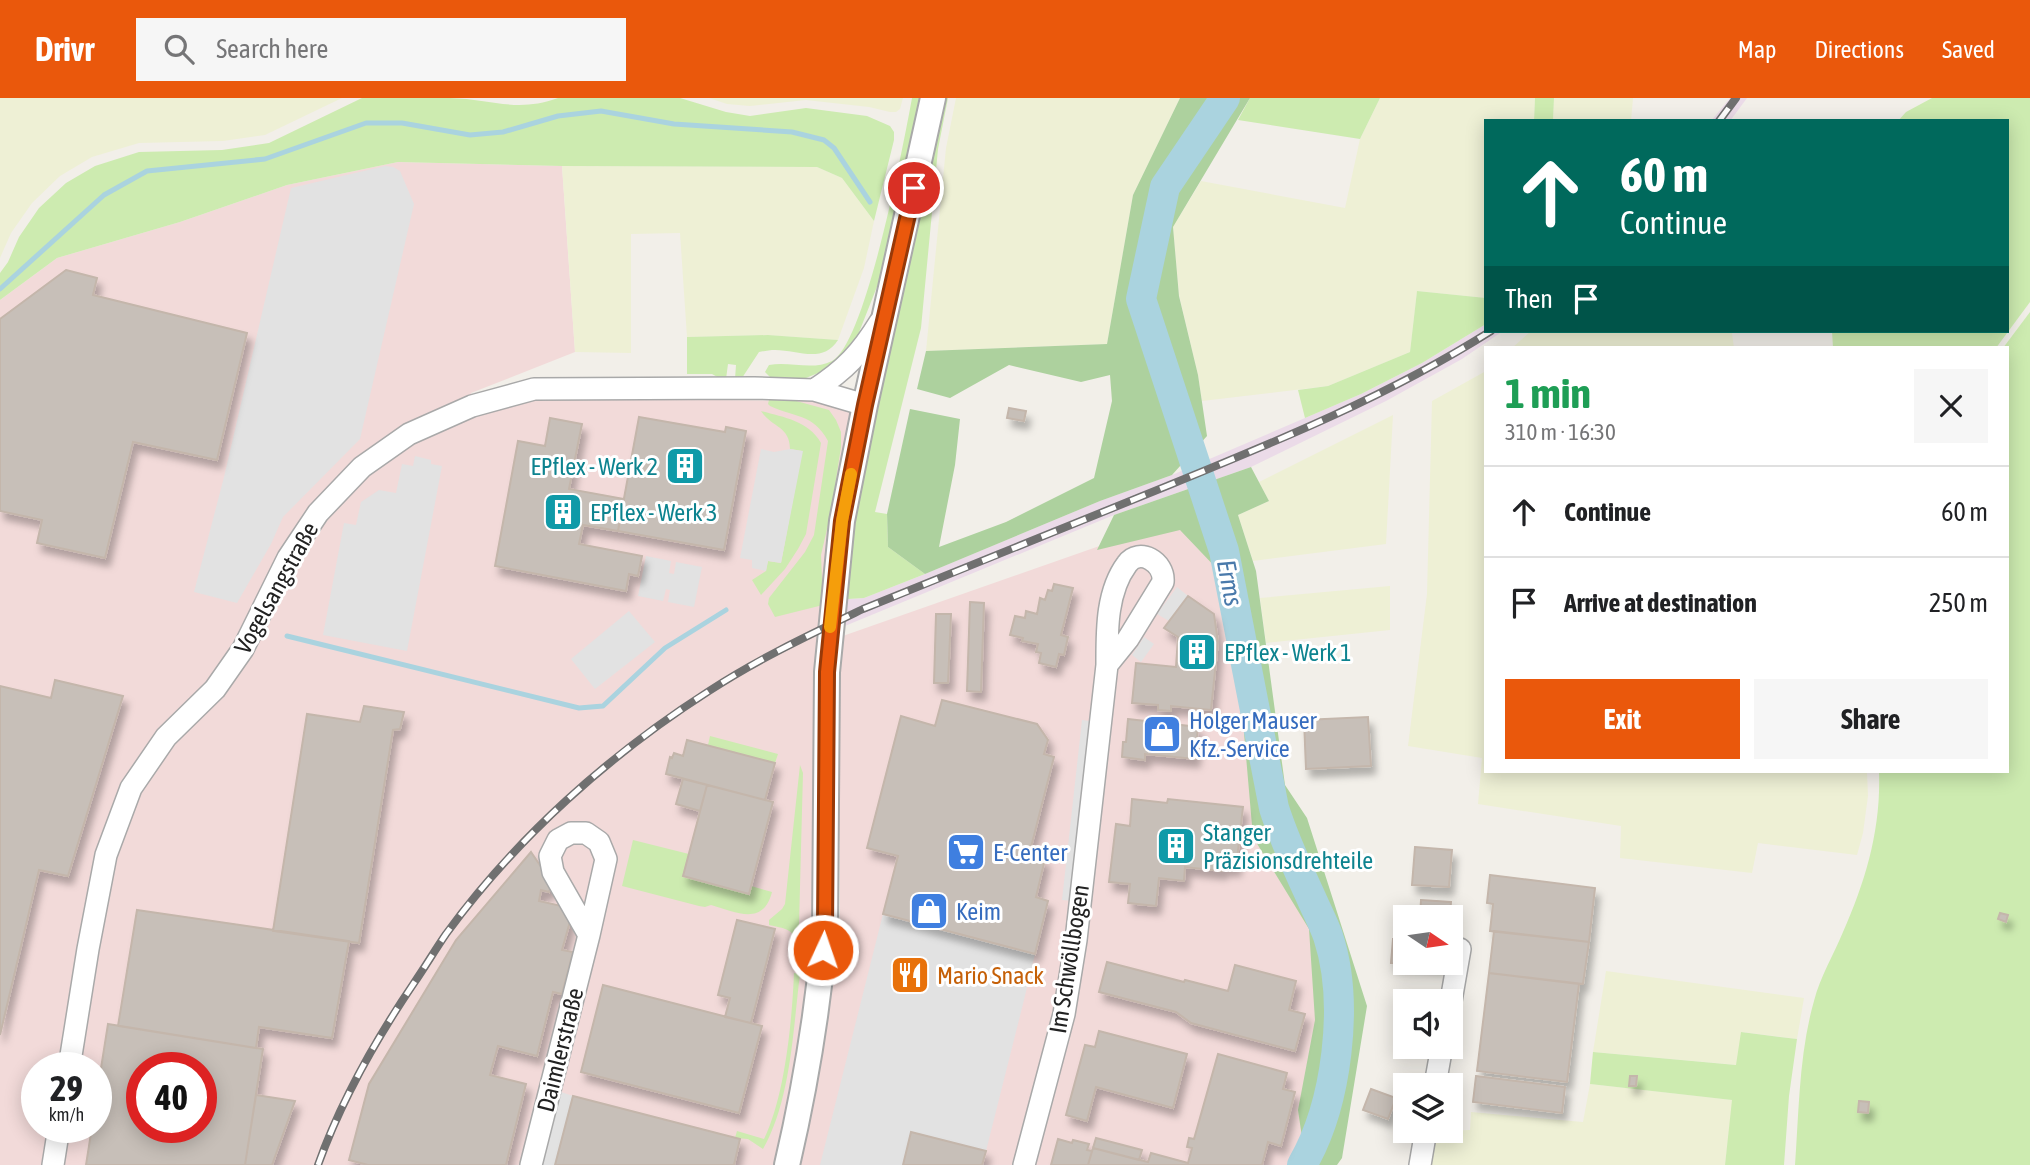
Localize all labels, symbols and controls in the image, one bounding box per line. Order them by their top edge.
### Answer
search box [136,18,626,81]
text: Drivr [35,30,94,68]
icon: search [160,30,198,68]
text: Search here [216,34,328,64]
text: Map [1738,36,1776,63]
text: Directions [1814,36,1904,63]
text: Saved [1942,36,1995,63]
text: 60 m [1620,146,1708,202]
icon: ahead [1505,147,1596,238]
pin [884,158,944,218]
icon: arrive [895,169,933,207]
text: Continue [1620,204,1727,241]
icon: arrive [1567,280,1605,318]
text: Then [1505,284,1553,314]
text: 1 min [1505,369,1591,417]
button: close [1914,369,1988,443]
text: 310 m · 16:30 [1505,419,1616,445]
building icon: EPflex - Werk 2 [664,445,706,487]
place label: EPflex - Werk 2 [531,453,658,480]
building icon: EPflex - Werk 3 [542,491,584,533]
icon: ahead [1505,493,1543,531]
text: Continue [1564,497,1651,527]
text: 60 m [1941,497,1988,527]
place label: EPflex - Werk 3 [590,499,717,526]
street label: Vogelsangstraße [229,517,323,659]
water label: Erms [1211,557,1249,609]
icon: arrive [1505,584,1543,622]
text: Arrive at destination [1564,588,1757,618]
text: 250 m [1929,588,1988,618]
building icon: EPflex - Werk 1 [1176,631,1218,673]
place label: EPflex - Werk 1 [1224,639,1351,666]
button: Exit [1505,679,1740,759]
button: Share [1754,679,1988,759]
place label: Holger Mauser Kfz.-Service [1189,707,1318,762]
shop icon: Holger Mauser Kfz.-Service [1141,713,1183,755]
place label: Stanger Präzisionsdrehteile [1203,819,1373,874]
building icon: Stanger Präzisionsdrehteile [1155,825,1197,867]
supermarket icon: E-Center [945,831,987,873]
place label: E-Center [993,839,1068,866]
street label: Im Schwöllbogen [1044,883,1094,1035]
shop icon: Keim [908,890,950,932]
place label: Keim [956,898,1001,925]
north arrow [1393,905,1463,975]
map controls [1393,905,1463,1143]
position arrow [786,913,860,987]
restaurant icon: Mario Snack [889,954,931,996]
place label: Mario Snack [937,962,1044,989]
street label: Daimlerstraße [532,985,588,1115]
button: sound [1393,989,1463,1059]
speed limit sign: 40 [126,1052,217,1143]
text: 29 [50,1068,83,1108]
button: layers [1393,1073,1463,1143]
text: km/h [49,1104,84,1125]

